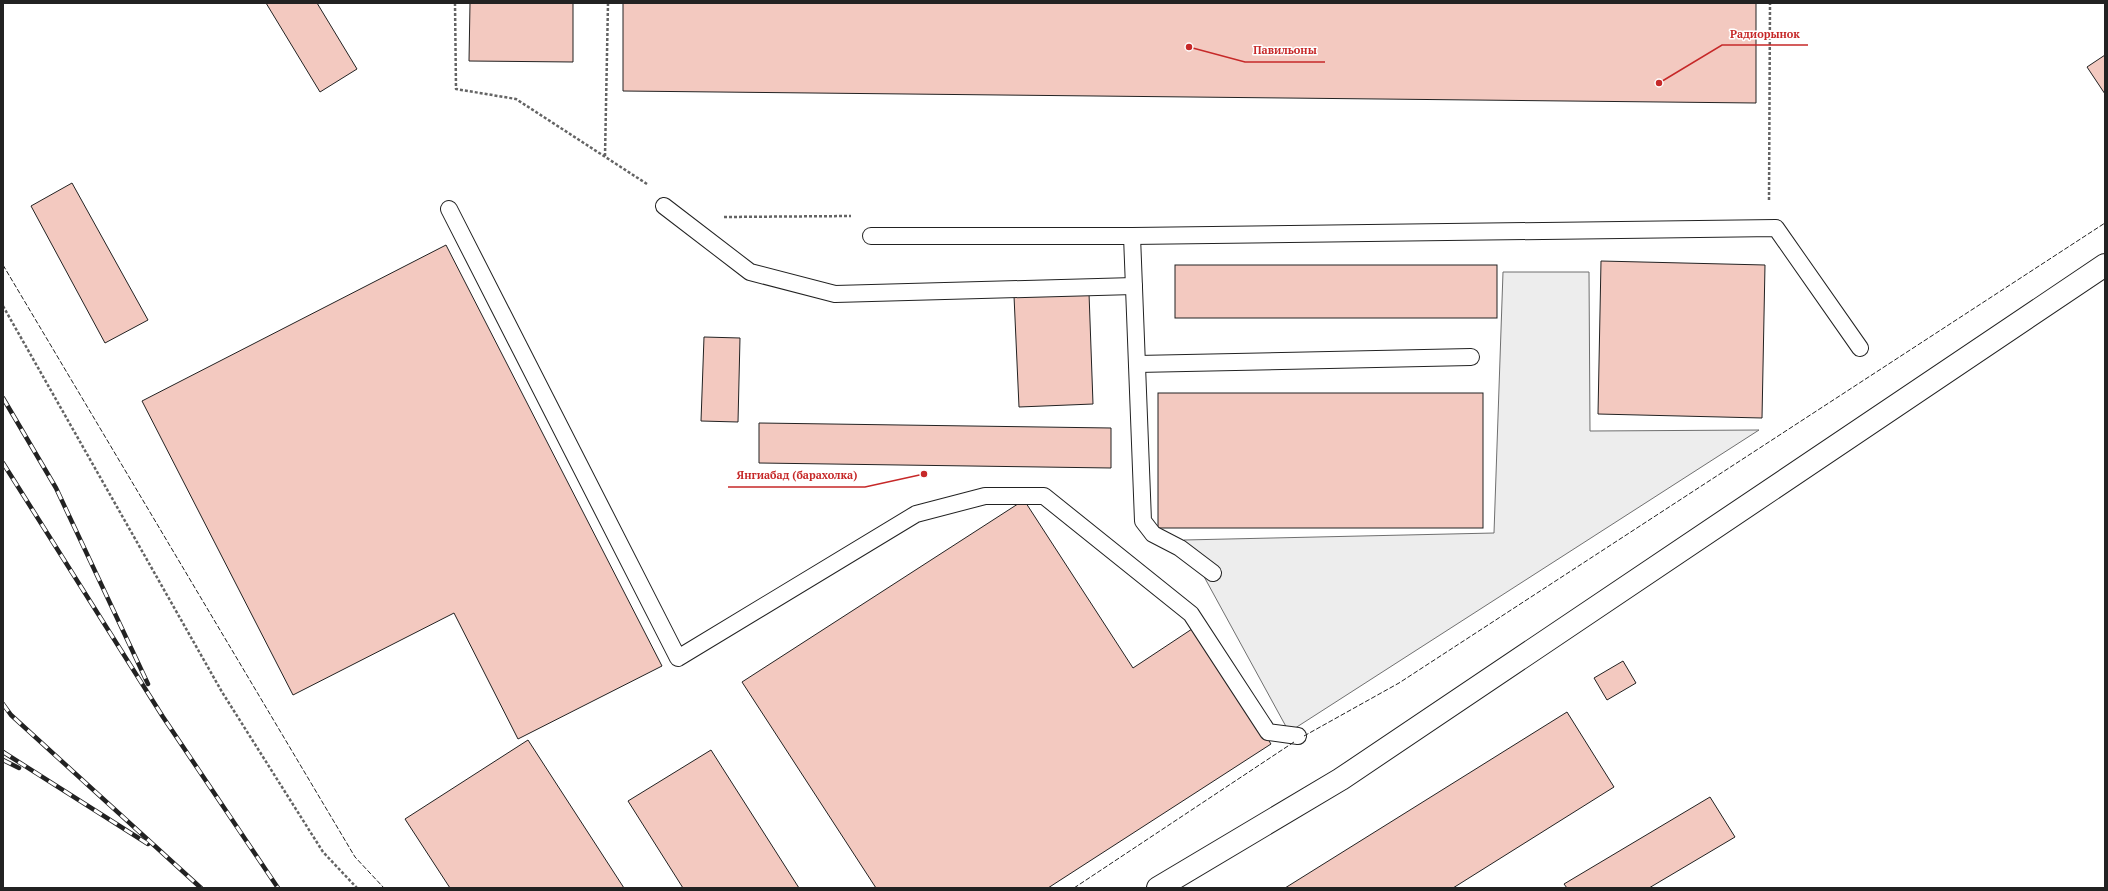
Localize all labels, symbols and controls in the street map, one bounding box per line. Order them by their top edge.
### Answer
callout: Радиорынок [1722,22,1808,45]
text: Радиорынок [1730,27,1800,41]
callout: Павильоны [1245,39,1325,62]
text: Павильоны [1253,43,1317,57]
callout: Янгиабад (барахолка) [728,464,865,487]
text: Янгиабад (барахолка) [737,468,857,482]

